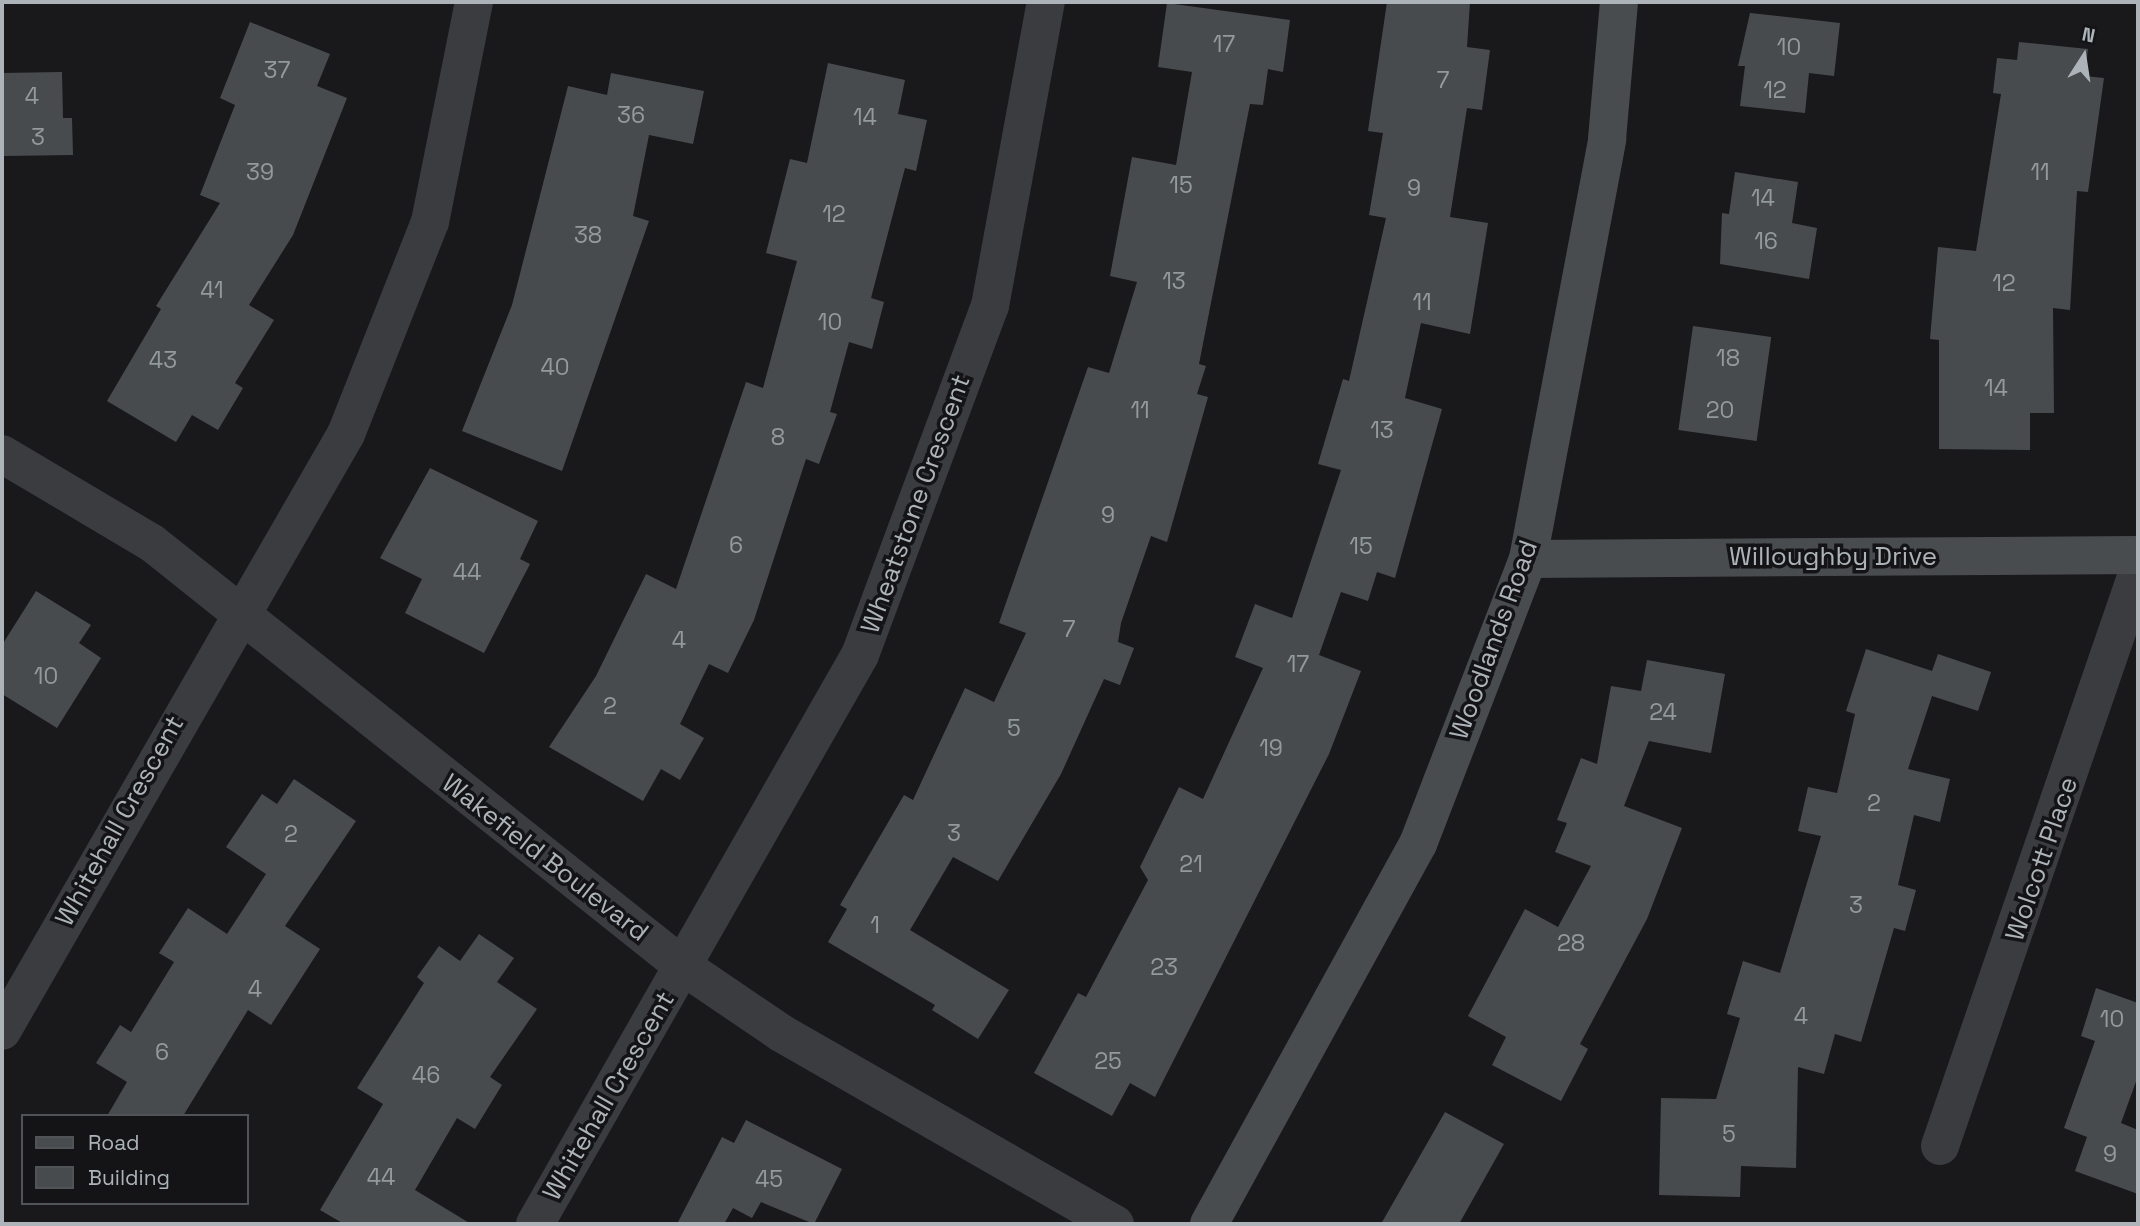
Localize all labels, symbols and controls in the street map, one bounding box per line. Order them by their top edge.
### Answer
north arrow [2049,21,2119,91]
text: N [2080,21,2097,49]
house number: 17 [1213,30,1235,58]
house number: 10 [1777,33,1801,61]
house number: 37 [264,56,290,84]
house number: 7 [1437,66,1449,94]
house number: 12 [1763,76,1787,104]
house number: 4 [25,82,39,110]
house number: 36 [617,101,645,129]
house number: 14 [853,103,877,131]
house number: 3 [31,123,45,151]
house number: 39 [246,158,274,186]
house number: 11 [2030,158,2050,186]
house number: 15 [1169,171,1193,199]
house number: 9 [1407,174,1421,202]
house number: 14 [1751,184,1775,212]
house number: 12 [822,200,846,228]
house number: 38 [574,221,602,249]
house number: 16 [1754,227,1778,255]
house number: 13 [1162,267,1186,295]
house number: 12 [1992,269,2016,297]
house number: 41 [200,276,224,304]
house number: 11 [1412,288,1432,316]
house number: 10 [818,308,842,336]
house number: 18 [1716,344,1740,372]
house number: 43 [149,346,177,374]
house number: 40 [540,353,570,381]
street label: Wheatstone Crescent [855,371,977,637]
house number: 14 [1984,374,2008,402]
house number: 11 [1130,396,1150,424]
house number: 20 [1706,396,1734,424]
house number: 13 [1370,416,1394,444]
house number: 8 [771,423,785,451]
house number: 9 [1101,501,1115,529]
house number: 6 [729,531,743,559]
house number: 15 [1349,532,1373,560]
street label: Woodlands Road [1444,536,1544,744]
street label: Willoughby Drive [1729,541,1937,573]
house number: 44 [453,558,481,586]
house number: 7 [1063,615,1075,643]
house number: 4 [672,626,686,654]
house number: 17 [1287,650,1309,678]
house number: 10 [34,662,58,690]
house number: 2 [603,692,617,720]
house number: 24 [1649,698,1677,726]
street label: Whitehall Crescent [49,710,191,932]
house number: 5 [1007,714,1021,742]
house number: 19 [1259,734,1283,762]
street label: Wakefield Boulevard [436,768,654,948]
street label: Wolcott Place [1999,773,2085,945]
house number: 2 [1867,789,1881,817]
house number: 3 [947,819,961,847]
house number: 2 [284,820,298,848]
house number: 21 [1179,850,1203,878]
house number: 3 [1849,891,1863,919]
house number: 1 [870,911,880,939]
house number: 28 [1557,929,1585,957]
house number: 23 [1150,953,1178,981]
house number: 4 [248,975,262,1003]
street label: Whitehall Crescent [537,986,681,1206]
house number: 4 [1794,1002,1808,1030]
house number: 10 [2100,1005,2124,1033]
house number: 6 [155,1038,169,1066]
house number: 25 [1094,1047,1122,1075]
house number: 46 [412,1061,440,1089]
legend [21,1114,248,1205]
house number: 5 [1722,1120,1736,1148]
text: Road [88,1129,140,1156]
house number: 9 [2103,1140,2117,1168]
house number: 44 [367,1163,395,1191]
text: Building [88,1164,170,1191]
house number: 45 [755,1165,783,1193]

